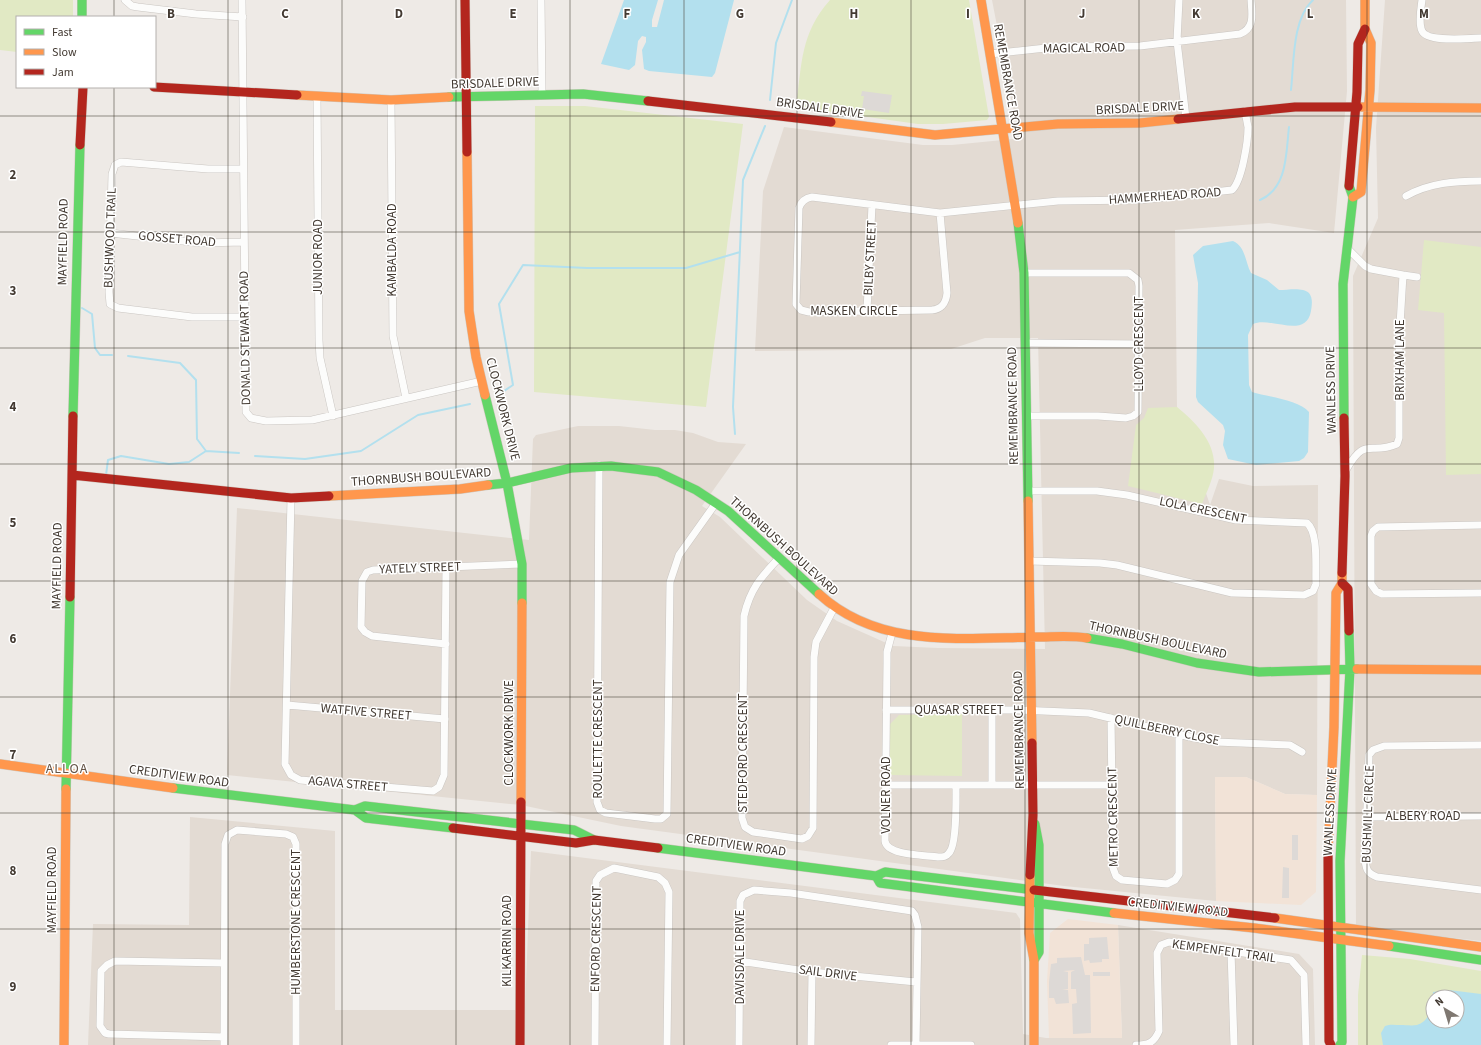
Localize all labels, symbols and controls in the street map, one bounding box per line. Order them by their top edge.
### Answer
text: B [167,5,175,23]
text: C [281,5,289,23]
text: D [395,5,403,23]
text: E [509,5,517,23]
text: F [624,5,631,23]
text: G [736,5,744,23]
text: H [850,5,858,23]
text: I [966,5,970,23]
text: J [1079,5,1085,23]
text: K [1192,5,1201,23]
text: L [1307,5,1314,23]
text: M [1419,5,1429,23]
legend [16,16,156,88]
street label: REMEMBRANCE ROAD [989,22,1027,142]
text: Fast [52,24,72,41]
street label: MAGICAL ROAD [1043,38,1125,58]
text: Slow [52,44,77,61]
text: Jam [52,64,74,81]
street label: BRISDALE DRIVE [450,72,540,94]
street label: BRISDALE DRIVE [775,93,865,123]
street label: BRISDALE DRIVE [1095,97,1185,119]
text: 2 [10,166,17,184]
street label: HAMMERHEAD ROAD [1108,183,1222,209]
street label: BUSHWOOD TRAIL [99,187,121,289]
street label: MAYFIELD ROAD [53,198,73,286]
street label: KAMBALDA ROAD [383,203,401,297]
street label: JUNIOR ROAD [309,219,327,295]
street label: BILBY STREET [859,220,881,296]
street label: GOSSET ROAD [137,227,217,251]
street label: DONALD STEWART ROAD [235,271,255,405]
text: 3 [10,282,17,300]
street label: LLOYD CRESCENT [1130,296,1148,392]
street label: MASKEN CIRCLE [810,302,898,320]
street label: BRIXHAM LANE [1391,319,1409,401]
street label: WANLESS DRIVE [1321,346,1341,434]
street label: REMEMBRANCE ROAD [1003,347,1023,465]
street label: CLOCKWORK DRIVE [482,356,525,462]
text: 4 [10,398,17,416]
street label: THORNBUSH BOULEVARD [350,463,492,491]
street label: THORNBUSH BOULEVARD [726,492,842,600]
street label: LOLA CRESCENT [1158,492,1248,528]
text: 5 [10,514,17,532]
street label: MAYFIELD ROAD [47,522,67,610]
street label: YATELY STREET [378,558,461,578]
street label: THORNBUSH BOULEVARD [1087,617,1229,663]
text: 6 [10,630,17,648]
street label: REMEMBRANCE ROAD [1009,671,1029,789]
street label: ROULETTE CRESCENT [589,679,607,799]
street label: CLOCKWORK DRIVE [500,680,518,786]
street label: STEDFORD CRESCENT [734,693,752,813]
street label: WATFIVE STREET [320,699,412,725]
street label: QUASAR STREET [914,701,1004,719]
street label: QUILLBERRY CLOSE [1113,710,1221,750]
text: 7 [10,746,17,764]
street label: VOLNER ROAD [877,756,895,834]
district label: ALLOA [46,759,88,779]
street label: CREDITVIEW ROAD [128,760,230,792]
street label: BUSHMILL CIRCLE [1357,764,1379,863]
street label: METRO CRESCENT [1103,767,1123,867]
street label: WANLESS DRIVE [1319,768,1341,856]
street label: AGAVA STREET [308,772,388,796]
street label: ALBERY ROAD [1386,807,1461,825]
street label: CREDITVIEW ROAD [685,829,787,861]
street label: MAYFIELD ROAD [43,846,61,934]
street label: HUMBERSTONE CRESCENT [287,849,305,995]
text: 8 [10,862,17,880]
street label: ENFORD CRESCENT [586,886,606,992]
street label: CREDITVIEW ROAD [1127,893,1229,921]
street label: KILKARRIN ROAD [498,895,516,987]
street label: DAVISDALE DRIVE [731,909,749,1004]
street label: KEMPENFELT TRAIL [1171,935,1277,967]
street label: SAIL DRIVE [798,960,858,986]
text: 9 [10,978,17,996]
north arrow [1425,989,1465,1029]
text: N [1432,993,1447,1010]

